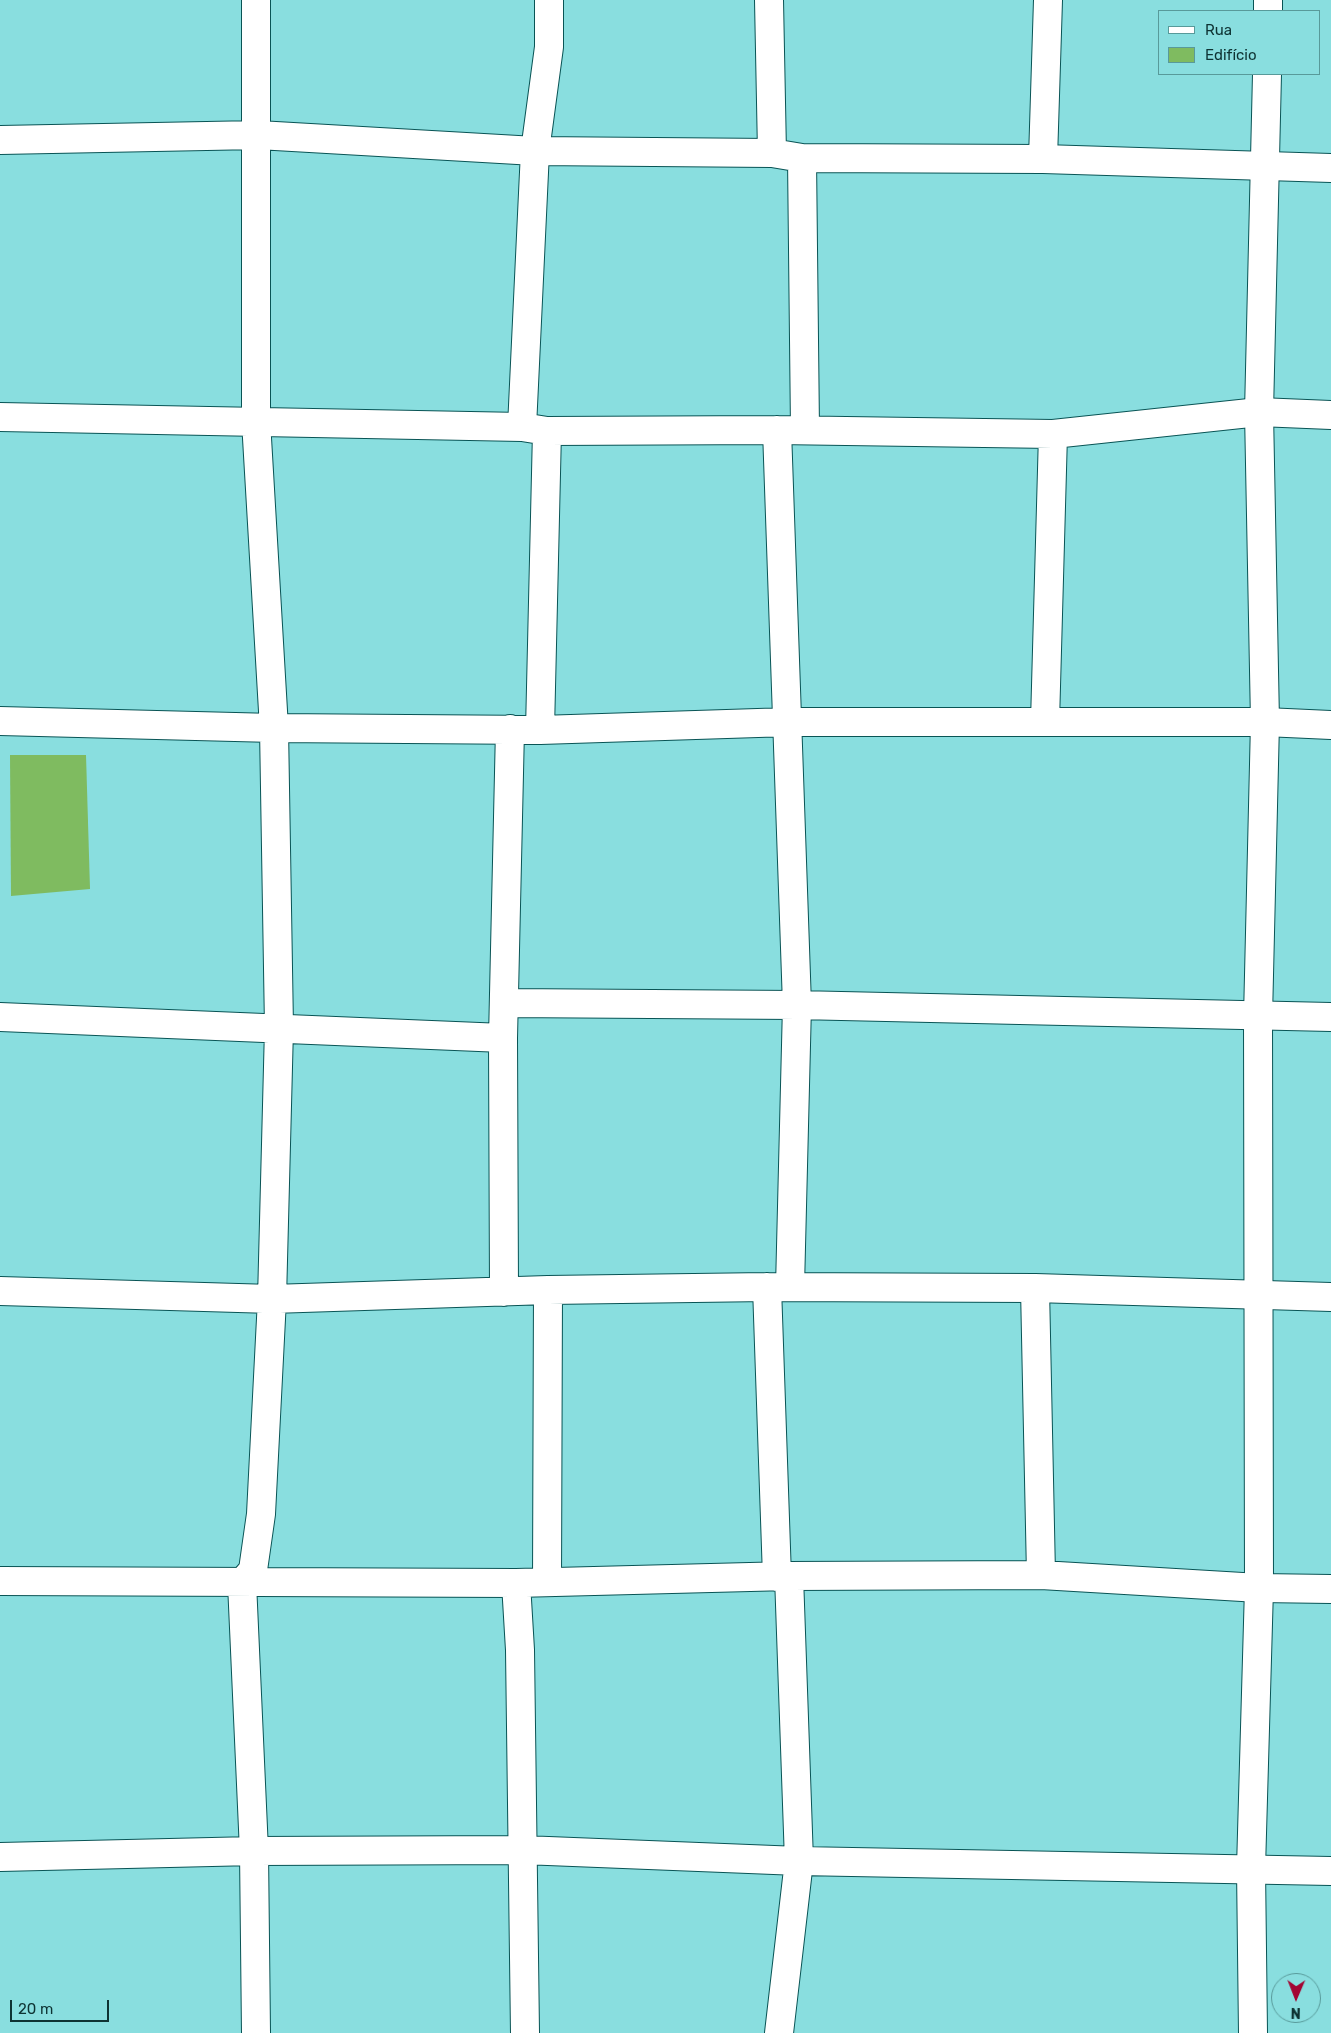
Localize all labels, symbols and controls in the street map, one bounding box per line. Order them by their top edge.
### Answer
legend [1158,10,1321,75]
text: Rua [1205,21,1232,39]
text: Edifício [1205,46,1257,64]
north arrow [1271,1973,1321,2023]
scale bar [12,1990,111,2022]
text: 20 m [18,2000,53,2018]
text: N [1291,2004,1301,2021]

